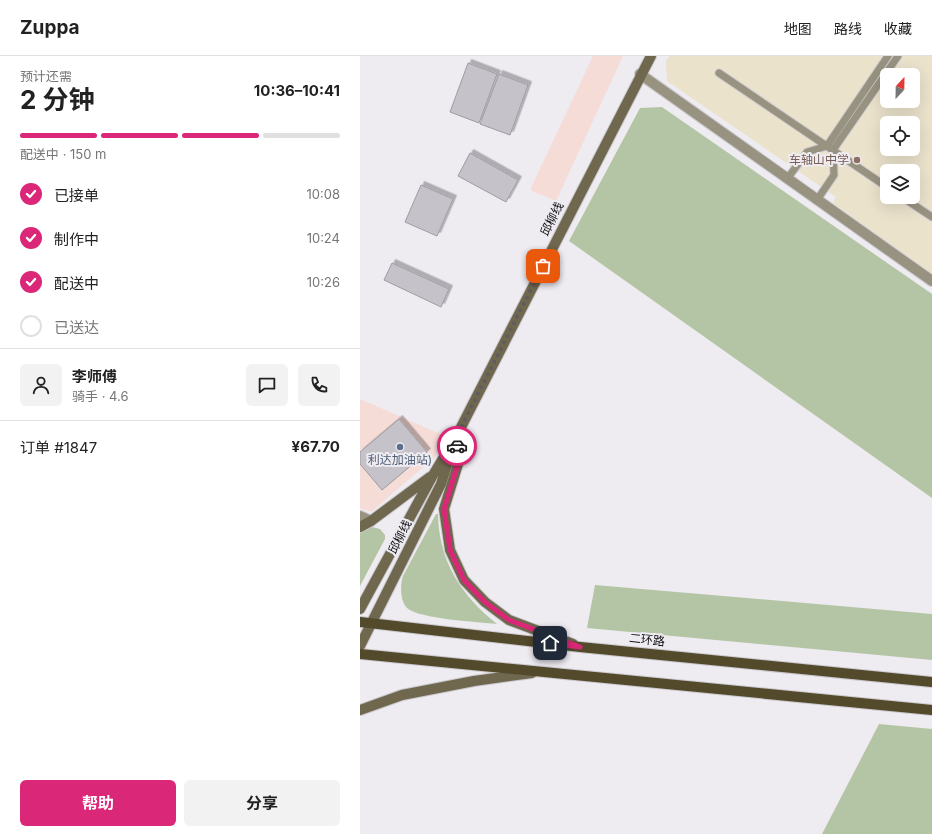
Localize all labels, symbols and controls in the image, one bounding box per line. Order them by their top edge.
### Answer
text: Zuppa [20,16,80,39]
text: 地图 [784,20,812,37]
text: 路线 [834,20,862,37]
text: 收藏 [884,20,912,37]
text: 预计还需 [20,68,72,84]
north arrow [880,68,920,108]
map controls [880,68,920,204]
text: 10:36–10:41 [254,81,340,100]
text: 2 分钟 [20,84,95,115]
button: locate [880,116,920,156]
text: 配送中 · 150 m [20,146,107,162]
place label: 车轴山中学 [789,152,849,167]
marker: 车轴山中学 [852,155,862,165]
button: layers [880,164,920,204]
icon: check [20,183,42,205]
text: 已接单 [54,186,99,205]
text: 10:08 [307,186,340,202]
street label: 邱柳线 [537,199,566,238]
icon: check [20,227,42,249]
text: 制作中 [54,230,99,249]
text: 10:24 [307,230,340,246]
pin [526,249,560,283]
icon: bag [532,255,554,277]
icon: check [20,271,42,293]
text: 配送中 [54,274,99,293]
text: 10:26 [307,274,340,290]
text: 已送达 [54,318,99,337]
button: person [20,364,62,406]
button: chat [246,364,288,406]
button: phone [298,364,340,406]
text: 李师傅 [72,367,117,386]
text: 骑手 · 4.6 [72,388,129,404]
courier [437,426,477,466]
icon: car [446,435,468,457]
text: ¥67.70 [292,437,340,456]
text: 订单 #1847 [20,438,97,457]
marker: 利达加油站) [395,442,405,452]
place label: 利达加油站) [368,452,432,467]
street label: 邱柳线 [385,517,414,556]
pin [533,626,567,660]
street label: 二环路 [628,630,666,649]
icon: home [539,632,561,654]
button: 帮助 [20,780,176,826]
button: 分享 [184,780,340,826]

